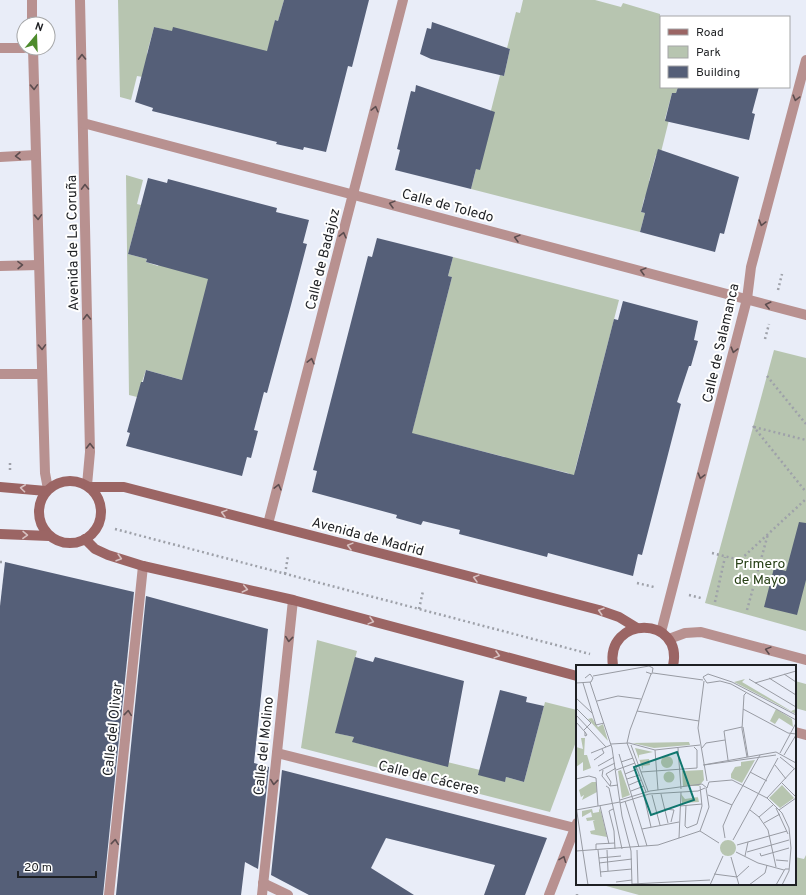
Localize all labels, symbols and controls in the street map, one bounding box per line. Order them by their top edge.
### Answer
north arrow [16,16,56,56]
legend [660,16,790,88]
text: N [33,20,45,35]
text: Road [696,25,724,41]
text: Park [696,45,721,61]
one-way arrow [77,54,86,60]
text: Building [696,65,740,81]
one-way arrow [30,84,38,90]
one-way arrow [792,94,801,101]
one-way arrow [371,106,379,112]
one-way arrow [15,152,21,160]
street label: Avenida de La Coruña [64,175,83,311]
one-way arrow [81,184,89,190]
street label: Calle de Toledo [400,186,496,227]
one-way arrow [388,200,395,209]
street label: Calle de Badajoz [303,207,344,312]
one-way arrow [34,214,42,220]
one-way arrow [759,220,767,226]
one-way arrow [338,232,347,239]
one-way arrow [514,234,520,242]
one-way arrow [17,261,23,269]
one-way arrow [639,267,646,276]
street label: Calle de Salamanca [699,282,743,405]
one-way arrow [765,301,772,310]
one-way arrow [83,314,91,320]
one-way arrow [37,344,46,350]
one-way arrow [730,346,739,353]
one-way arrow [306,358,314,364]
one-way arrow [86,443,94,449]
one-way arrow [697,472,706,479]
one-way arrow [273,483,282,490]
one-way arrow [20,484,26,493]
one-way arrow [221,509,228,518]
street label: Avenida de Madrid [310,514,426,561]
one-way arrow [22,531,28,539]
one-way arrow [347,542,353,550]
one-way arrow [115,553,122,562]
park label: Primero de Mayo [734,556,786,589]
one-way arrow [473,575,479,583]
one-way arrow [242,585,248,593]
one-way arrow [598,607,605,616]
one-way arrow [367,616,374,625]
one-way arrow [284,636,293,642]
one-way arrow [765,646,772,655]
one-way arrow [493,650,500,659]
inset map [576,665,796,885]
street label: Calle del Olivar [100,681,127,777]
street label: Calle del Molino [251,696,278,796]
one-way arrow [123,710,132,716]
street label: Calle de Cáceres [376,758,481,799]
one-way arrow [269,779,278,785]
one-way arrow [110,839,119,845]
scale bar [18,853,96,879]
one-way arrow [559,855,567,862]
text: 20 m [24,860,52,876]

